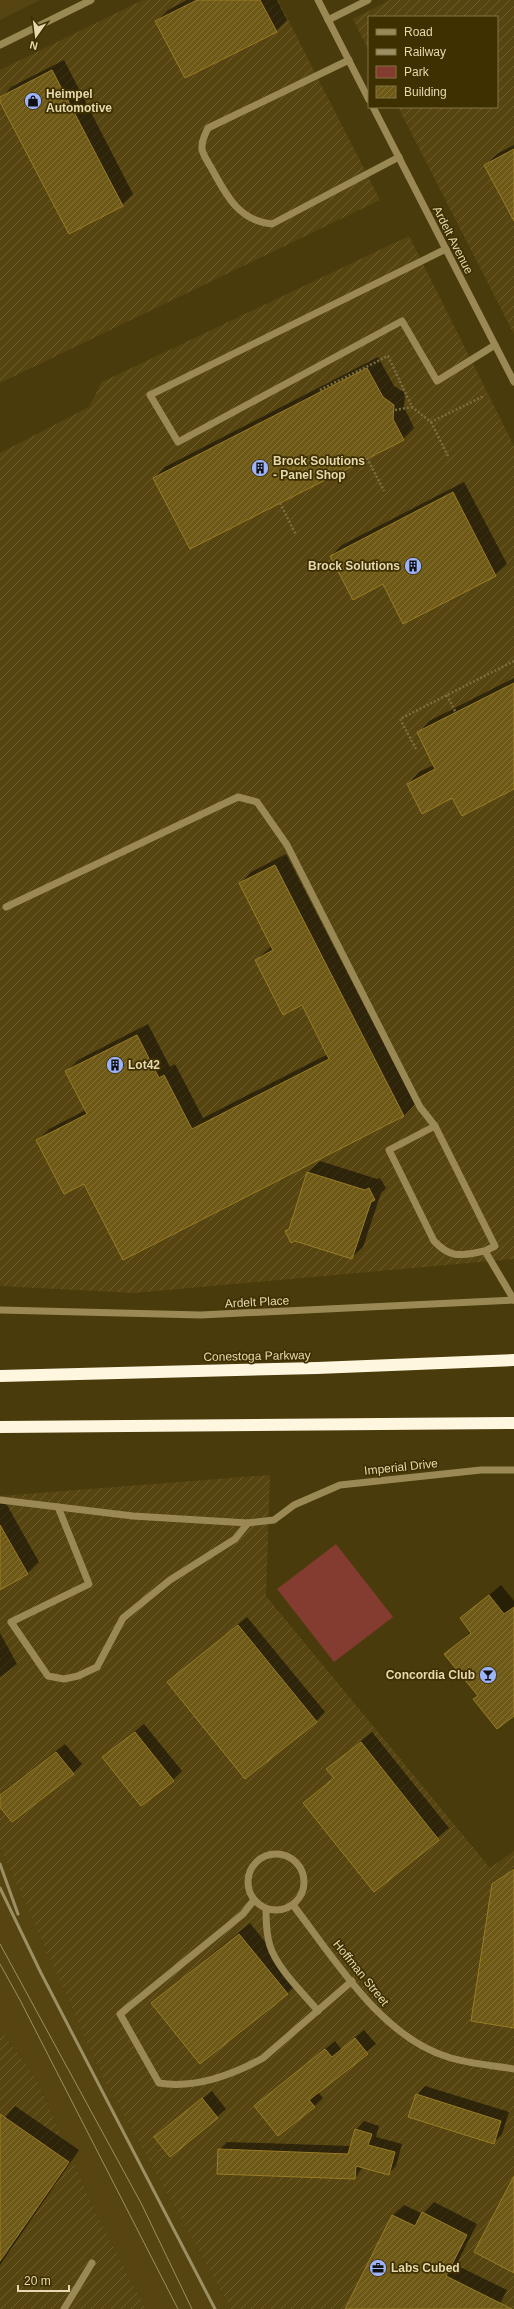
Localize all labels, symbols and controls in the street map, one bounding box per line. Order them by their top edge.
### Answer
north arrow [16,16,56,56]
legend [368,16,498,108]
text: Road [404,25,433,39]
text: N [28,39,39,52]
text: Railway [404,45,446,59]
text: Park [404,65,430,79]
text: Building [404,85,447,99]
place label: Heimpel Automotive [46,87,112,115]
shop icon: Heimpel Automotive [23,91,43,111]
street label: Ardelt Avenue [430,204,476,277]
place label: Brock Solutions - Panel Shop [273,454,365,482]
building icon: Brock Solutions - Panel Shop [250,458,270,478]
building icon: Brock Solutions [403,556,423,576]
place label: Brock Solutions [308,559,400,573]
building icon: Lot42 [105,1055,125,1075]
place label: Lot42 [128,1058,160,1072]
street label: Ardelt Place [224,1293,290,1311]
street label: Conestoga Parkway [203,1348,311,1364]
street label: Imperial Drive [363,1456,439,1478]
bar icon: Concordia Club [478,1665,498,1685]
place label: Concordia Club [386,1668,475,1682]
street label: Hoffman Street [330,1937,392,2009]
office icon: Labs Cubed [368,2258,388,2278]
place label: Labs Cubed [391,2261,460,2275]
scale bar [18,2267,69,2293]
text: 20 m [24,2274,51,2288]

